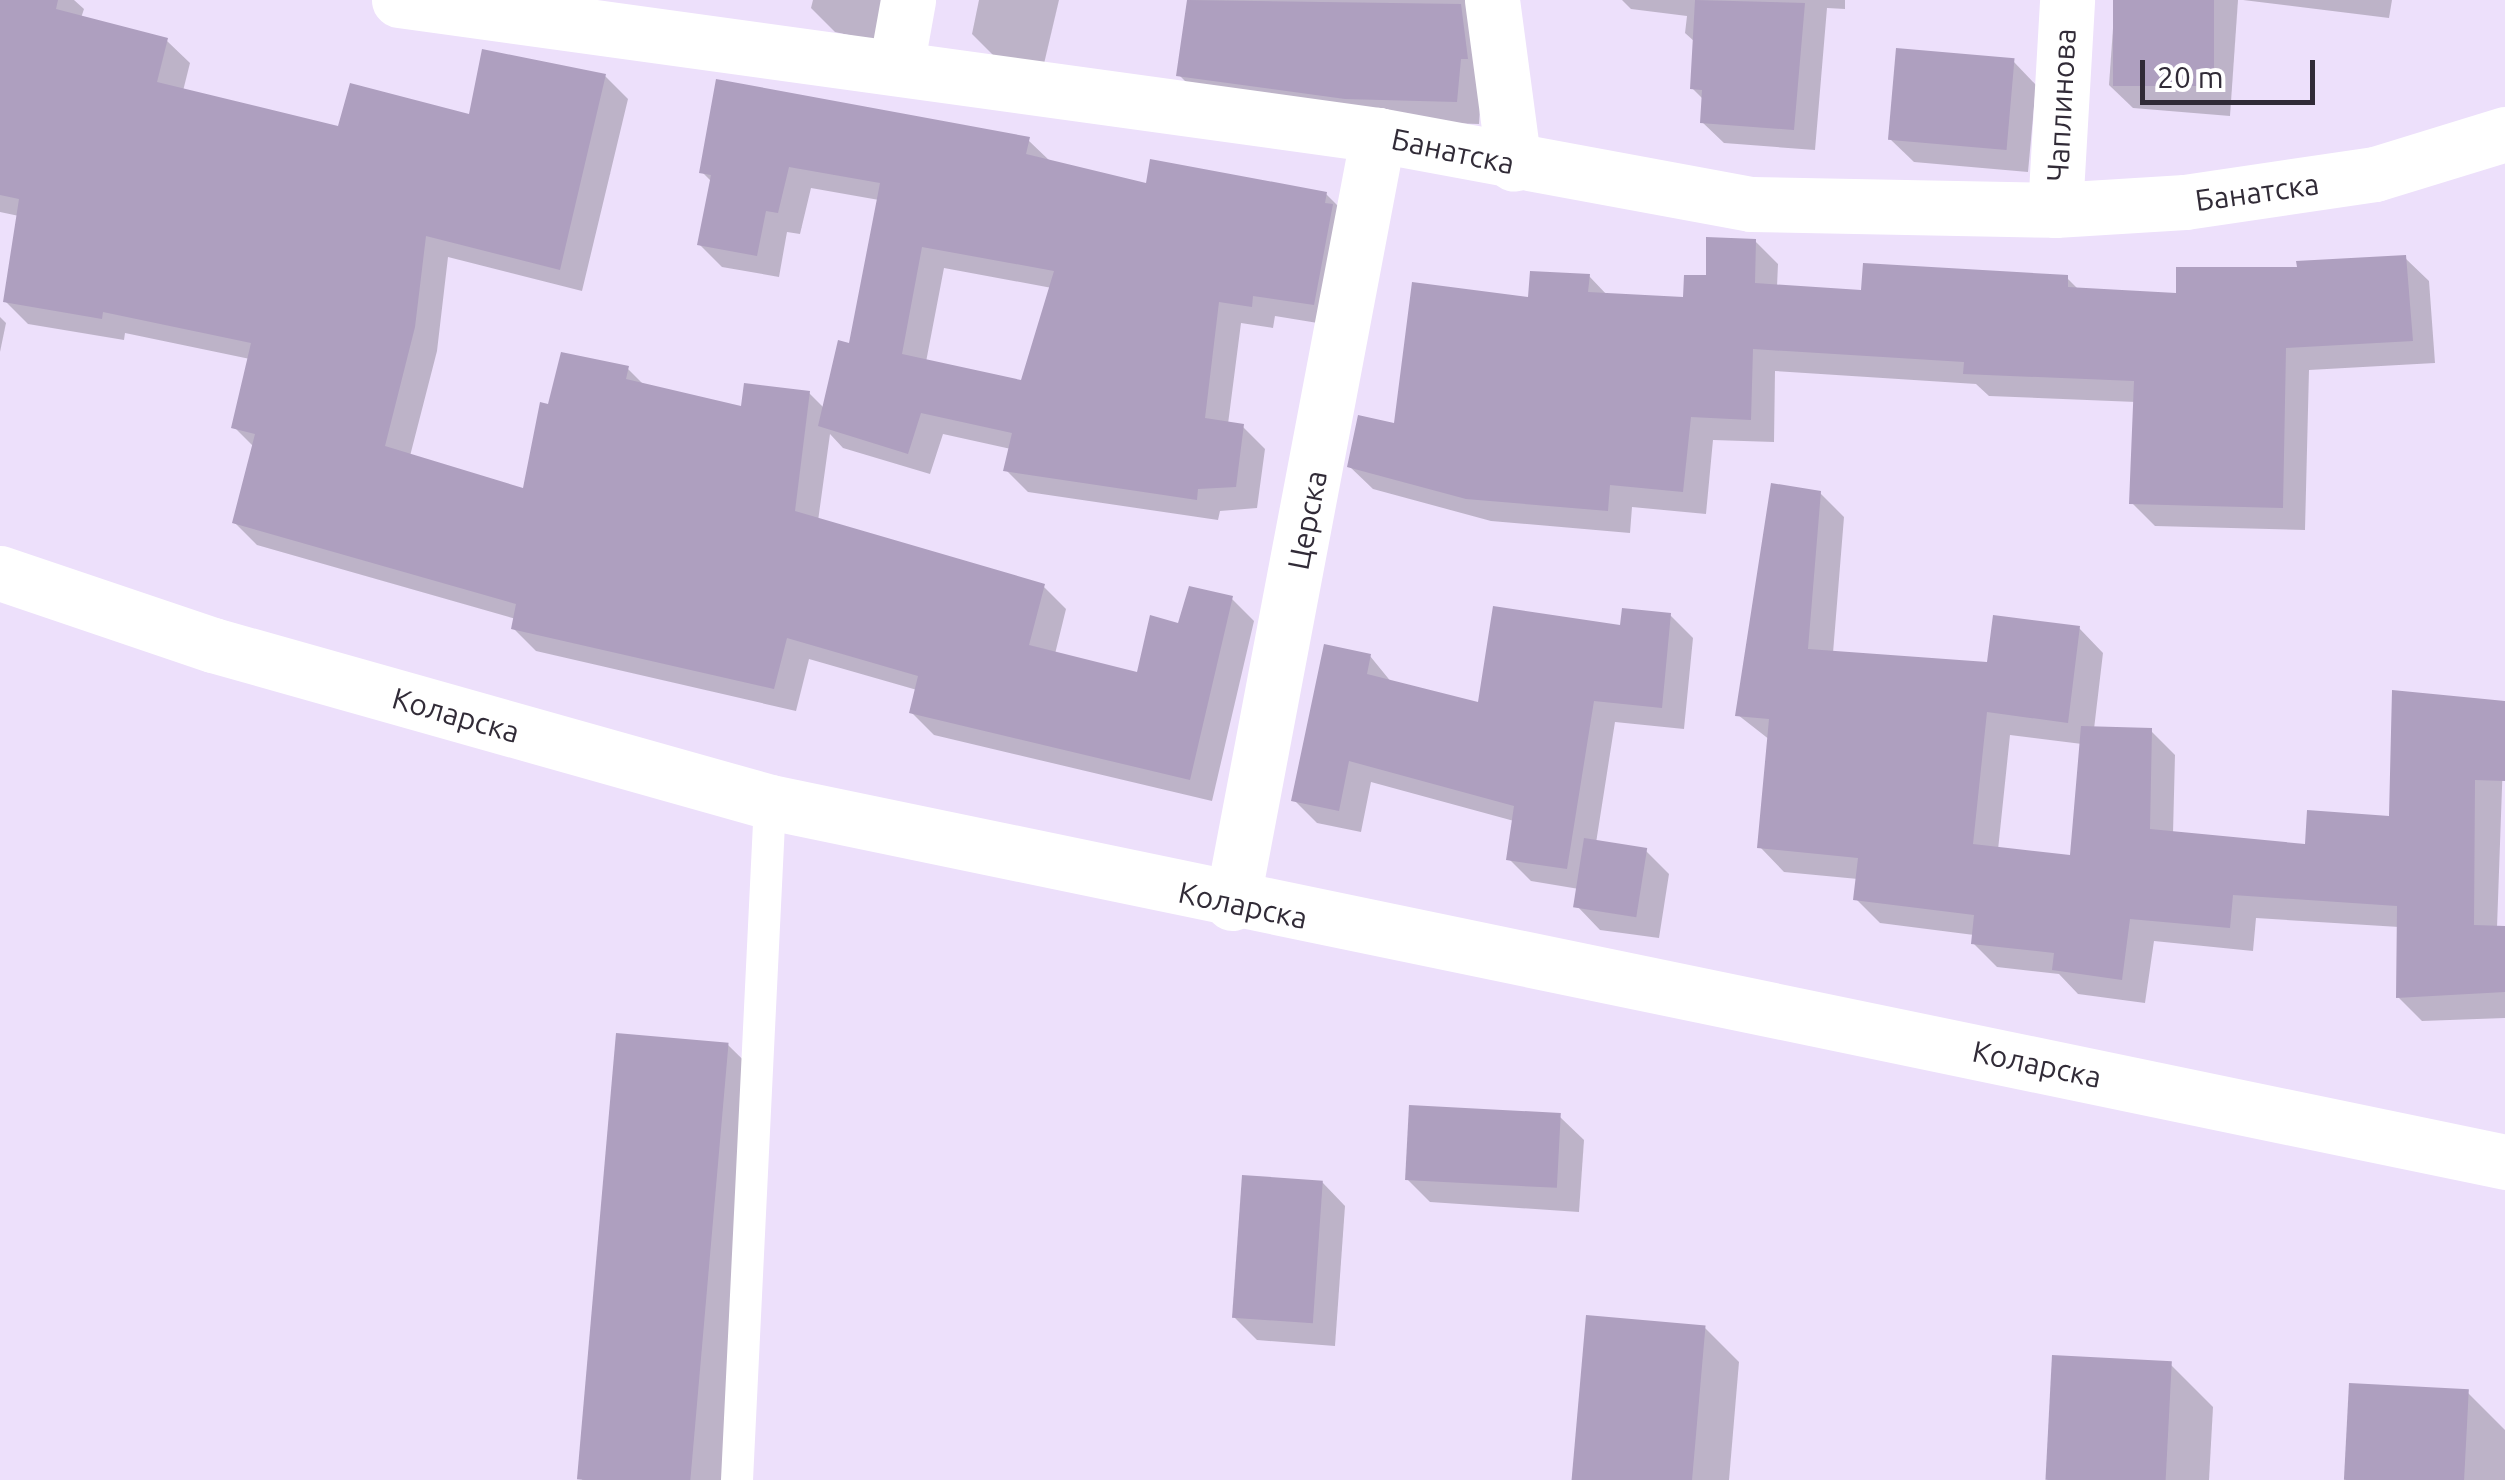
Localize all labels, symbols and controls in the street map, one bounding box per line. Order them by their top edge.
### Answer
street label: Чаплинова [2039,27,2083,183]
scale bar [2145,40,2320,102]
text: 20 m [2157,60,2224,94]
street label: Банатска [1388,120,1518,182]
street label: Банатска [2193,165,2321,219]
street label: Церска [1280,467,1334,573]
street label: Коларска [388,680,524,750]
street label: Коларска [1175,874,1311,936]
street label: Коларска [1969,1033,2105,1095]

